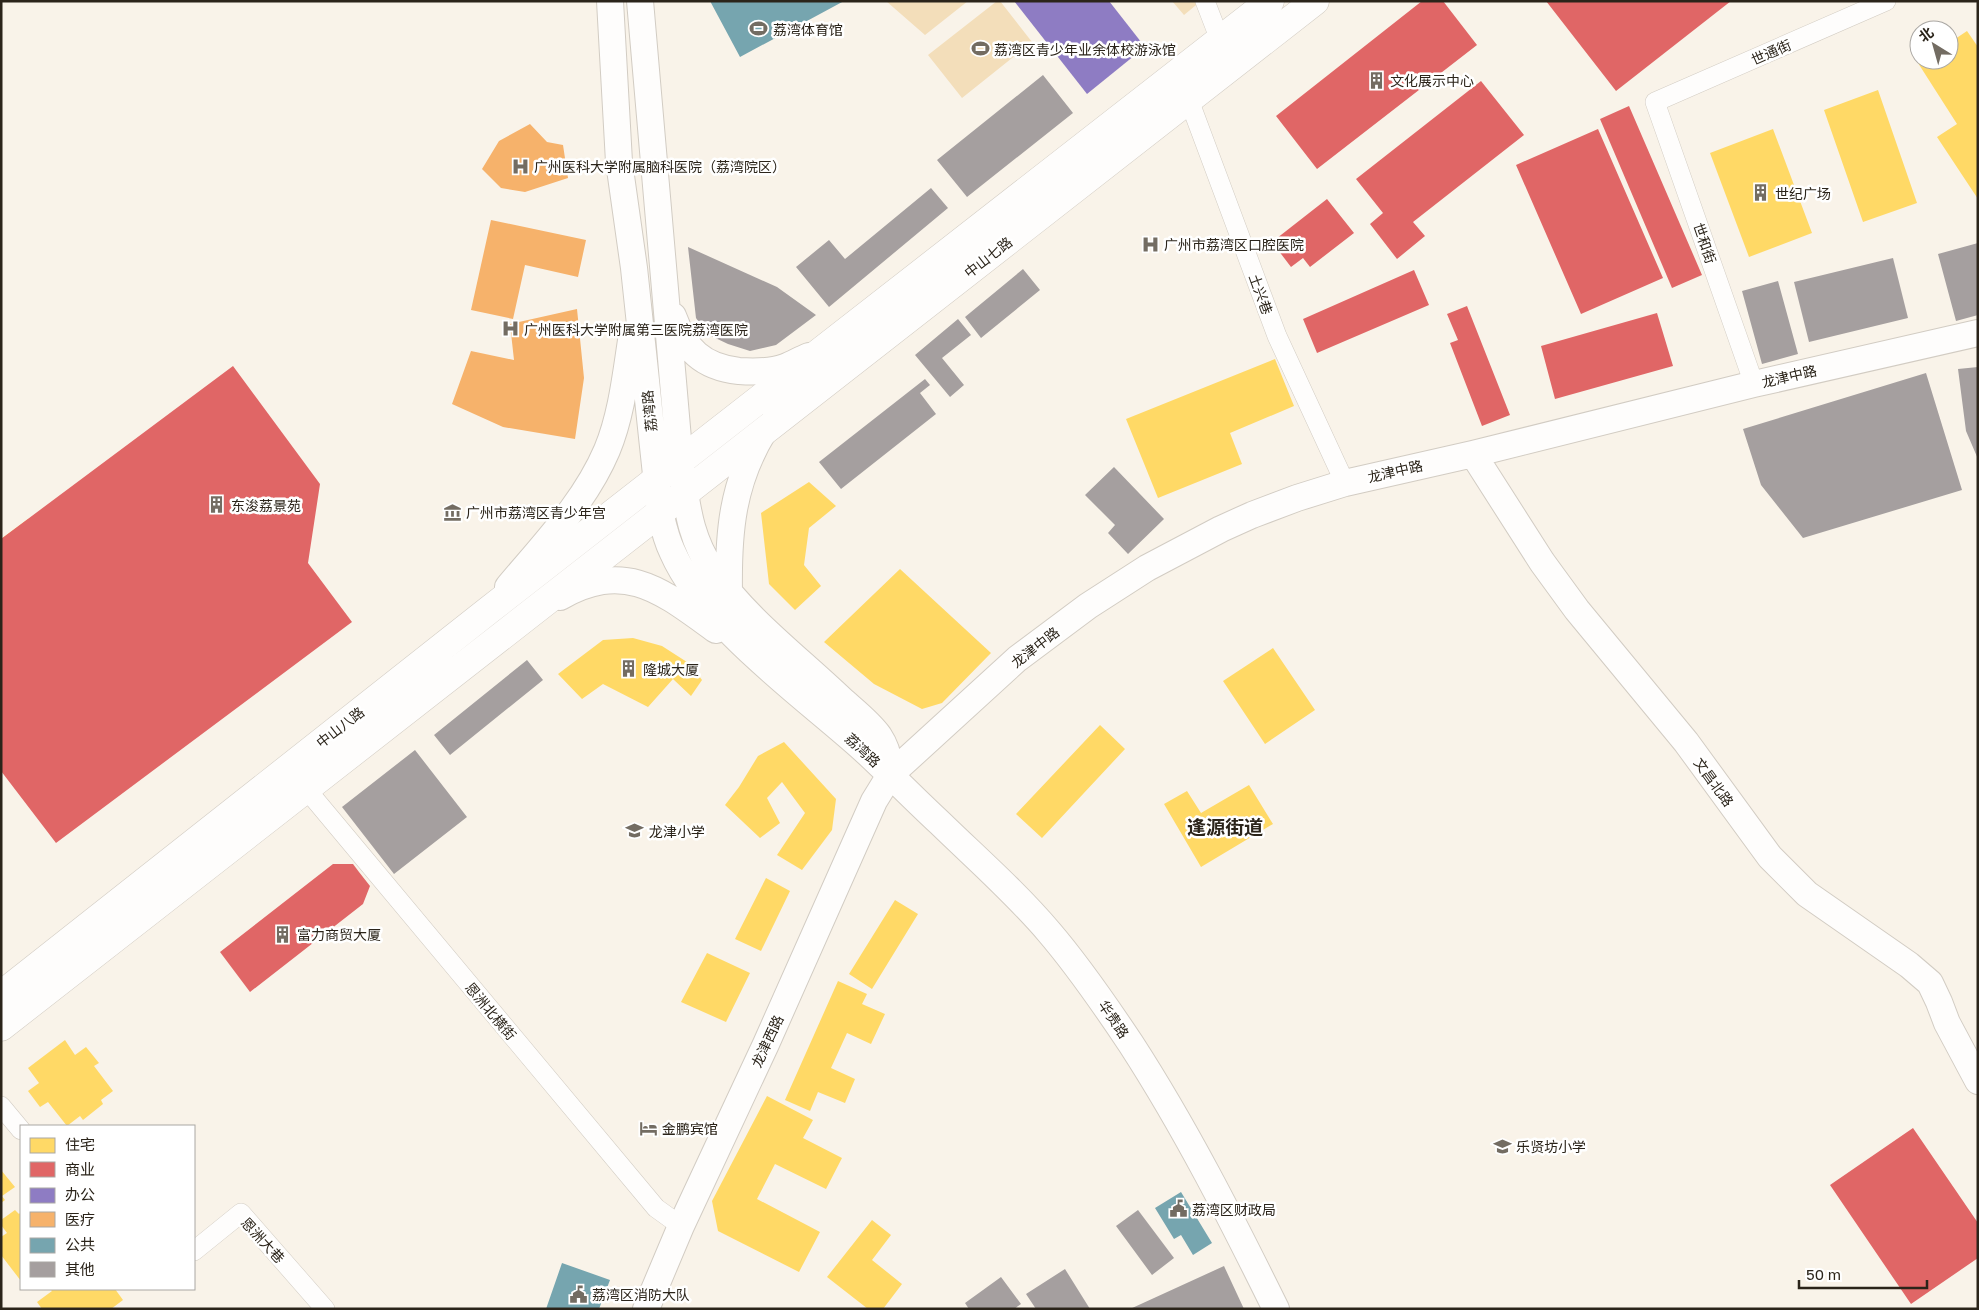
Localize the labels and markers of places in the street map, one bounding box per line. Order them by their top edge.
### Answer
sports icon: 荔湾体育馆 [749,19,769,39]
place label: 荔湾体育馆 [773,21,843,38]
sports icon: 荔湾区青少年业余体校游泳馆 [970,39,990,59]
place label: 荔湾区青少年业余体校游泳馆 [994,41,1176,58]
building icon: 文化展示中心 [1366,70,1386,90]
place label: 文化展示中心 [1390,72,1474,89]
hospital icon: 广州医科大学附属脑科医院（荔湾院区） [510,156,530,176]
place label: 广州医科大学附属脑科医院（荔湾院区） [534,158,786,175]
building icon: 世纪广场 [1751,183,1771,203]
place label: 世纪广场 [1775,185,1831,202]
hospital icon: 广州市荔湾区口腔医院 [1140,234,1160,254]
place label: 广州市荔湾区口腔医院 [1164,236,1304,253]
hospital icon: 广州医科大学附属第三医院荔湾医院 [500,319,520,339]
place label: 广州医科大学附属第三医院荔湾医院 [524,321,748,338]
building icon: 东浚荔景苑 [207,495,227,515]
place label: 东浚荔景苑 [231,497,301,514]
museum icon: 广州市荔湾区青少年宫 [442,502,462,522]
place label: 广州市荔湾区青少年宫 [466,504,606,521]
building icon: 隆城大厦 [619,659,639,679]
place label: 隆城大厦 [643,661,699,678]
school or university icon: 龙津小学 [625,821,645,841]
place label: 龙津小学 [649,823,705,840]
building icon: 富力商贸大厦 [273,924,293,944]
place label: 富力商贸大厦 [297,926,381,943]
hotel icon: 金鹏宾馆 [638,1118,658,1138]
place label: 金鹏宾馆 [662,1120,718,1137]
school or university icon: 乐贤坊小学 [1492,1136,1512,1156]
place label: 乐贤坊小学 [1516,1138,1586,1155]
public building icon: 荔湾区财政局 [1168,1199,1188,1219]
place label: 荔湾区财政局 [1192,1201,1276,1218]
public building icon: 荔湾区消防大队 [568,1284,588,1304]
place label: 荔湾区消防大队 [592,1286,690,1303]

